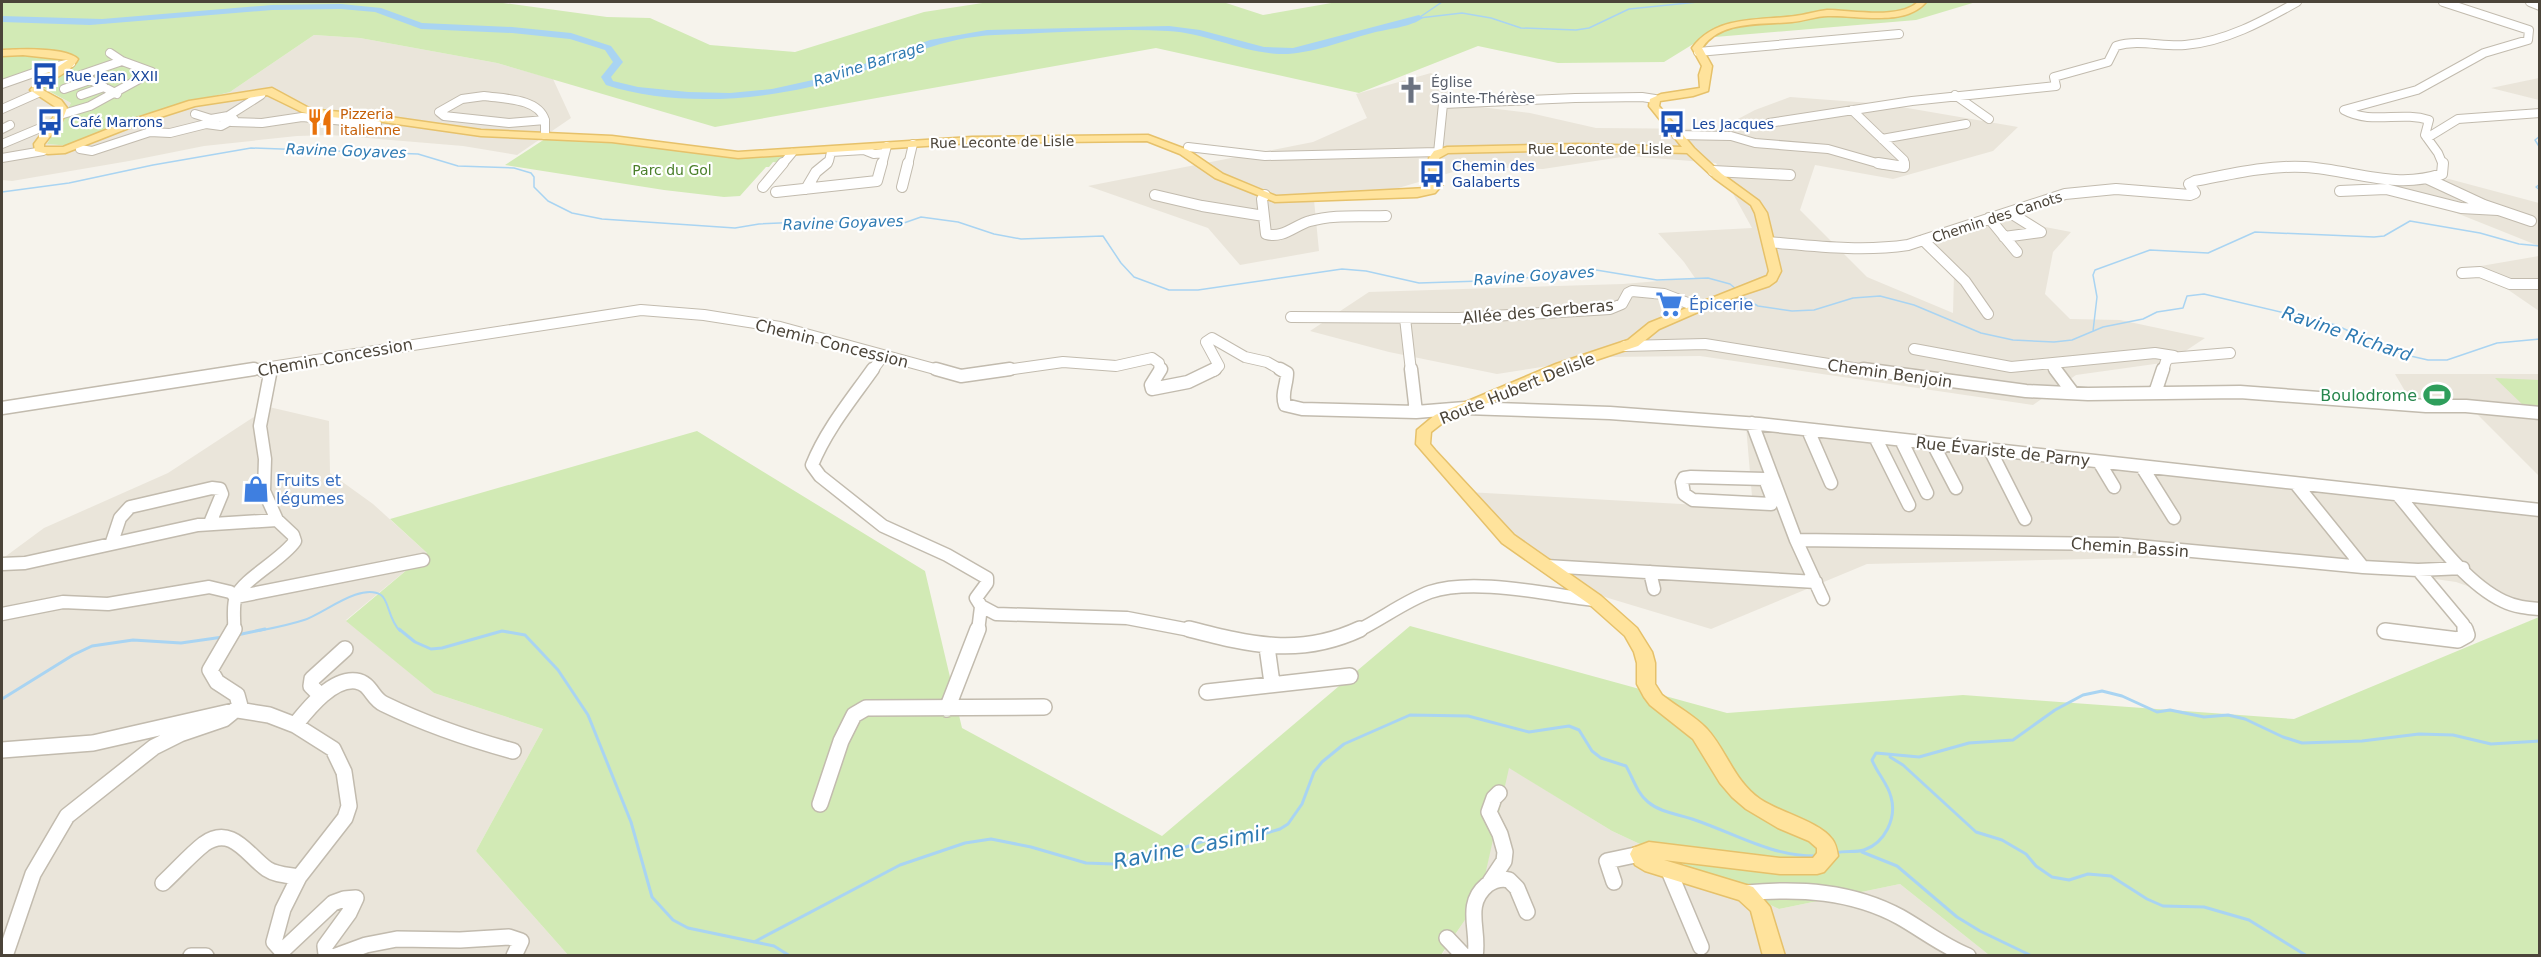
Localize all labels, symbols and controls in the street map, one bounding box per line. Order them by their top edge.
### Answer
water label: Ravine Barrage [811,38,927,90]
bus stop icon: Rue Jean XXII [30,61,60,91]
place label: Rue Jean XXII [65,68,158,84]
place label: Église Sainte-Thérèse [1431,74,1535,106]
church icon: Église Sainte-Thérèse [1396,75,1426,105]
place label: Pizzeria italienne [340,106,401,138]
bus stop icon: Café Marrons [35,107,65,137]
restaurant icon: Pizzeria italienne [305,107,335,137]
bus stop icon: Les Jacques [1657,109,1687,139]
place label: Café Marrons [70,114,163,130]
place label: Les Jacques [1692,116,1774,132]
street label: Rue Leconte de Lisle [930,133,1074,151]
water label: Ravine Goyaves [285,140,407,162]
street label: Rue Leconte de Lisle [1528,141,1672,157]
place label: Chemin des Galaberts [1452,158,1535,190]
bus stop icon: Chemin des Galaberts [1417,159,1447,189]
park label: Parc du Gol [632,162,712,178]
street label: Chemin des Canots [1930,188,2064,246]
water label: Ravine Goyaves [782,212,904,234]
water label: Ravine Goyaves [1473,263,1595,289]
supermarket icon: Épicerie [1654,289,1684,319]
street label: Allée des Gerberas [1462,295,1614,328]
place label: Épicerie [1689,295,1753,314]
water label: Ravine Richard [2279,301,2415,366]
street label: Chemin Concession [753,315,910,372]
street label: Chemin Concession [256,334,414,380]
street label: Route Hubert Delisle [1437,349,1597,428]
street label: Chemin Benjoin [1826,355,1954,392]
sports icon: Boulodrome [2422,380,2452,410]
place label: Boulodrome [2320,386,2417,405]
street label: Rue Évariste de Parny [1915,433,2091,470]
place label: Fruits et légumes [276,471,344,508]
shop icon: Fruits et légumes [241,474,271,504]
street label: Chemin Bassin [2070,534,2190,561]
water label: Ravine Casimir [1111,820,1272,874]

